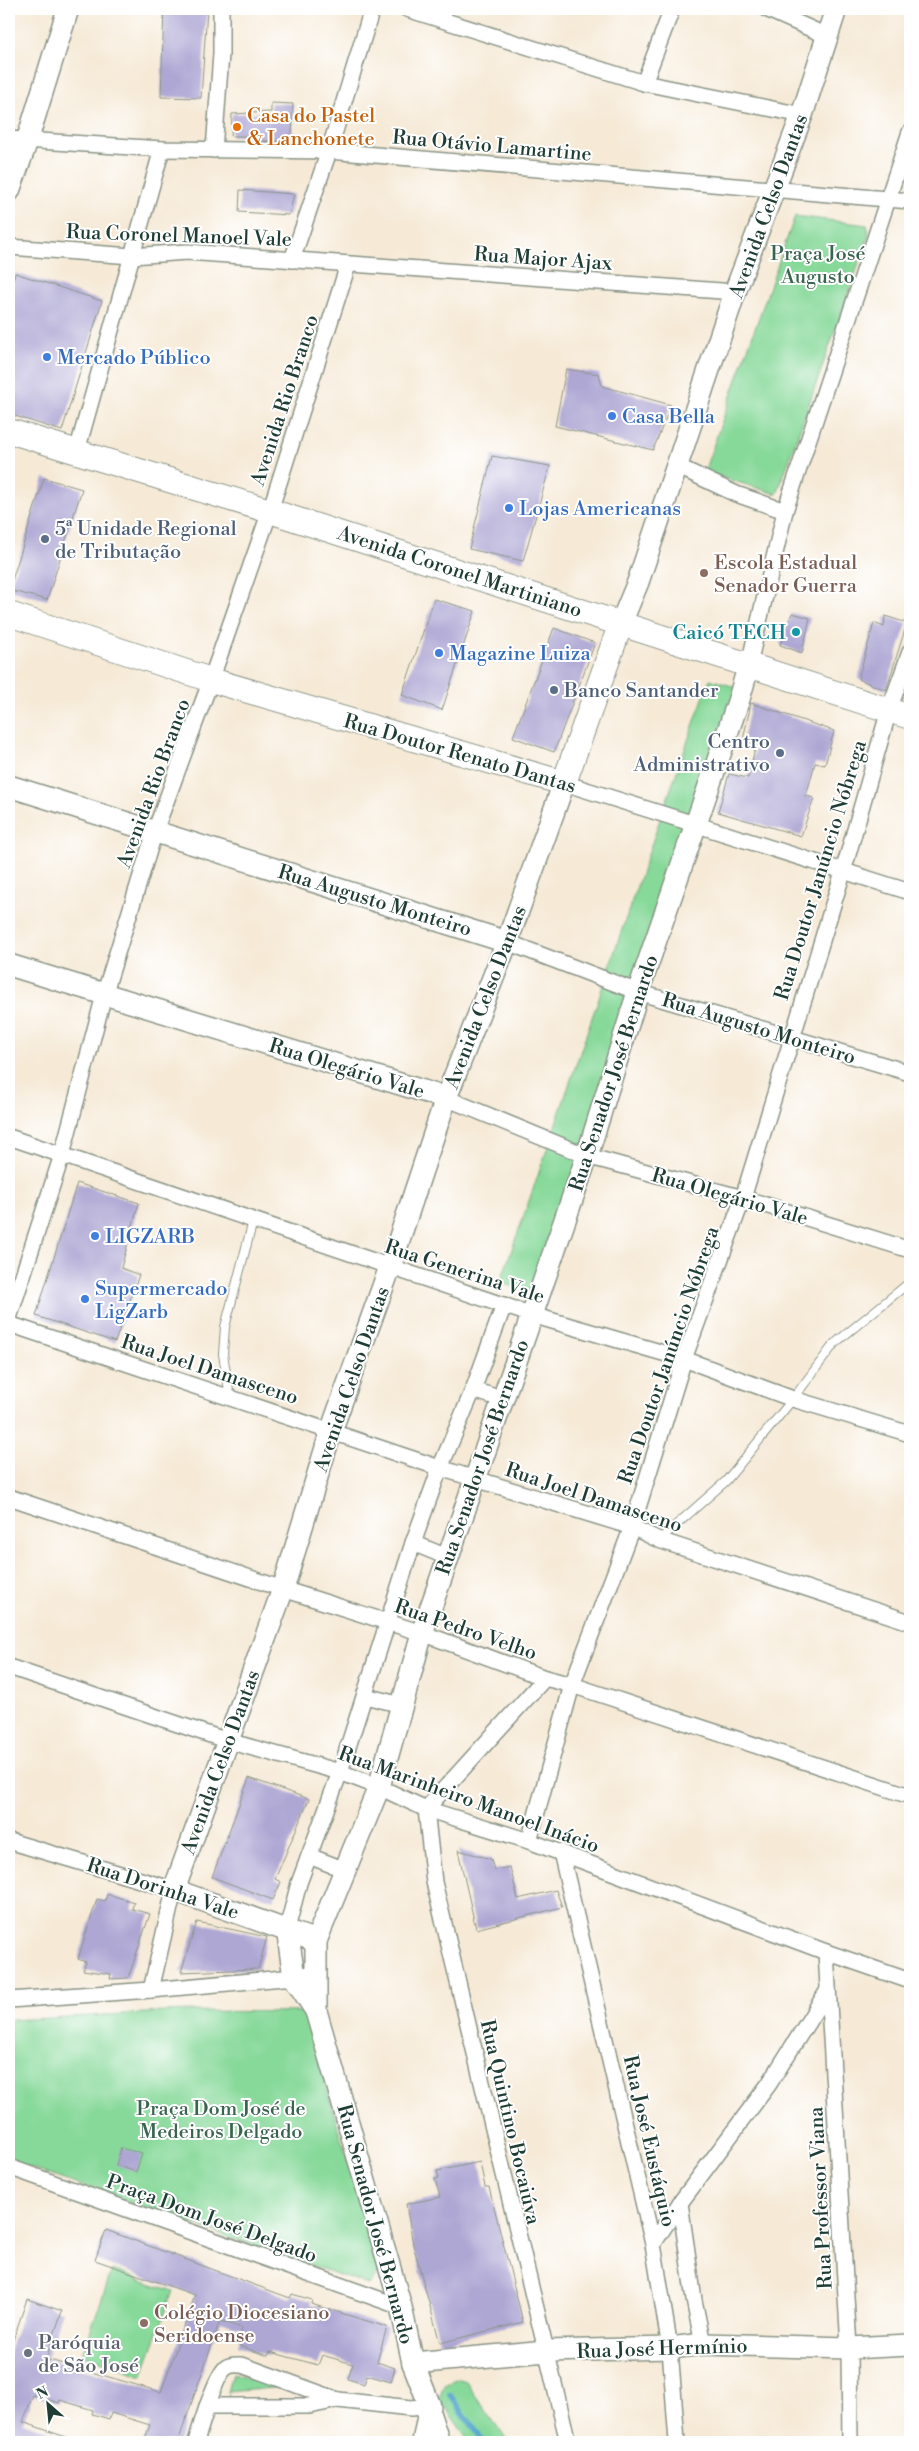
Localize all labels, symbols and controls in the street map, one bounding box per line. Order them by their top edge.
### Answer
place label: Casa do Pastel & Lanchonete [247,104,375,152]
street label: Avenida Celso Dantas [724,111,814,303]
marker: Casa do Pastel & Lanchonete [231,121,243,133]
street label: Rua Otávio Lamartine [391,125,593,168]
street label: Rua Coronel Manoel Vale [66,220,292,253]
street label: Rua Major Ajax [473,242,614,277]
park label: Praça José Augusto [770,242,866,290]
street label: Avenida Rio Branco [246,312,325,490]
place label: Mercado Público [57,346,211,371]
marker: Mercado Público [41,351,53,363]
place label: Casa Bella [622,405,716,430]
marker: Casa Bella [606,410,618,422]
place label: Lojas Americanas [519,497,681,522]
marker: Lojas Americanas [503,502,515,514]
place label: 5ª Unidade Regional de Tributação [55,517,237,565]
street label: Avenida Coronel Martiniano [333,521,585,624]
marker: 5ª Unidade Regional de Tributação [39,533,51,545]
place label: Escola Estadual Senador Guerra [714,551,858,599]
marker: Escola Estadual Senador Guerra [698,567,710,579]
place label: Caicó TECH [672,621,786,646]
marker: Caicó TECH [790,626,802,638]
place label: Magazine Luiza [449,642,591,667]
marker: Magazine Luiza [433,647,445,659]
place label: Banco Santander [563,679,719,704]
marker: Banco Santander [548,684,560,696]
street label: Avenida Rio Branco [112,695,197,873]
street label: Rua Doutor Renato Dantas [341,709,579,800]
place label: Centro Administrativo [633,730,770,778]
street label: Rua Doutor Janúncio Nóbrega [770,737,873,1004]
marker: Centro Administrativo [774,747,786,759]
street label: Rua Augusto Monteiro [275,860,475,943]
street label: Avenida Celso Dantas [440,902,533,1094]
street label: Rua Senador José Bernardo [564,952,665,1195]
street label: Rua Augusto Monteiro [659,988,859,1071]
street label: Rua Olegário Vale [266,1034,427,1105]
street label: Rua Olegário Vale [649,1163,811,1232]
street label: Rua Doutor Janúncio Nóbrega [614,1223,726,1488]
place label: LIGZARB [105,1225,195,1250]
marker: LIGZARB [89,1230,101,1242]
street label: Rua Generina Vale [381,1235,548,1310]
place label: Supermercado LigZarb [95,1277,227,1325]
street label: Avenida Celso Dantas [309,1284,396,1476]
marker: Supermercado LigZarb [79,1293,91,1305]
street label: Rua Joel Damasceno [118,1330,301,1411]
street label: Rua Senador José Bernardo [431,1336,536,1579]
street label: Rua Joel Damasceno [502,1458,685,1539]
street label: Rua Pedro Velho [391,1594,540,1666]
street label: Avenida Celso Dantas [176,1667,266,1859]
street label: Rua Marinheiro Manoel Inácio [335,1741,602,1859]
street label: Rua Dorinha Vale [83,1853,242,1926]
street label: Rua Quintino Bocaiúva [474,2017,545,2228]
street label: Rua José Eustáquio [617,2053,680,2230]
park label: Praça Dom José de Medeiros Delgado [136,2097,306,2145]
street label: Rua Senador José Bernardo [330,2102,419,2347]
street label: Rua Professor Viana [804,2105,839,2290]
street label: Praça Dom José Delgado [103,2170,320,2269]
place label: Colégio Diocesiano Seridoense [154,2301,330,2349]
marker: Colégio Diocesiano Seridoense [138,2317,150,2329]
place label: Paróquia de São José [38,2331,139,2379]
street label: Rua José Hermínio [576,2334,748,2365]
marker: Paróquia de São José [22,2347,34,2359]
north arrow [22,2378,72,2428]
text: N [34,2383,52,2404]

